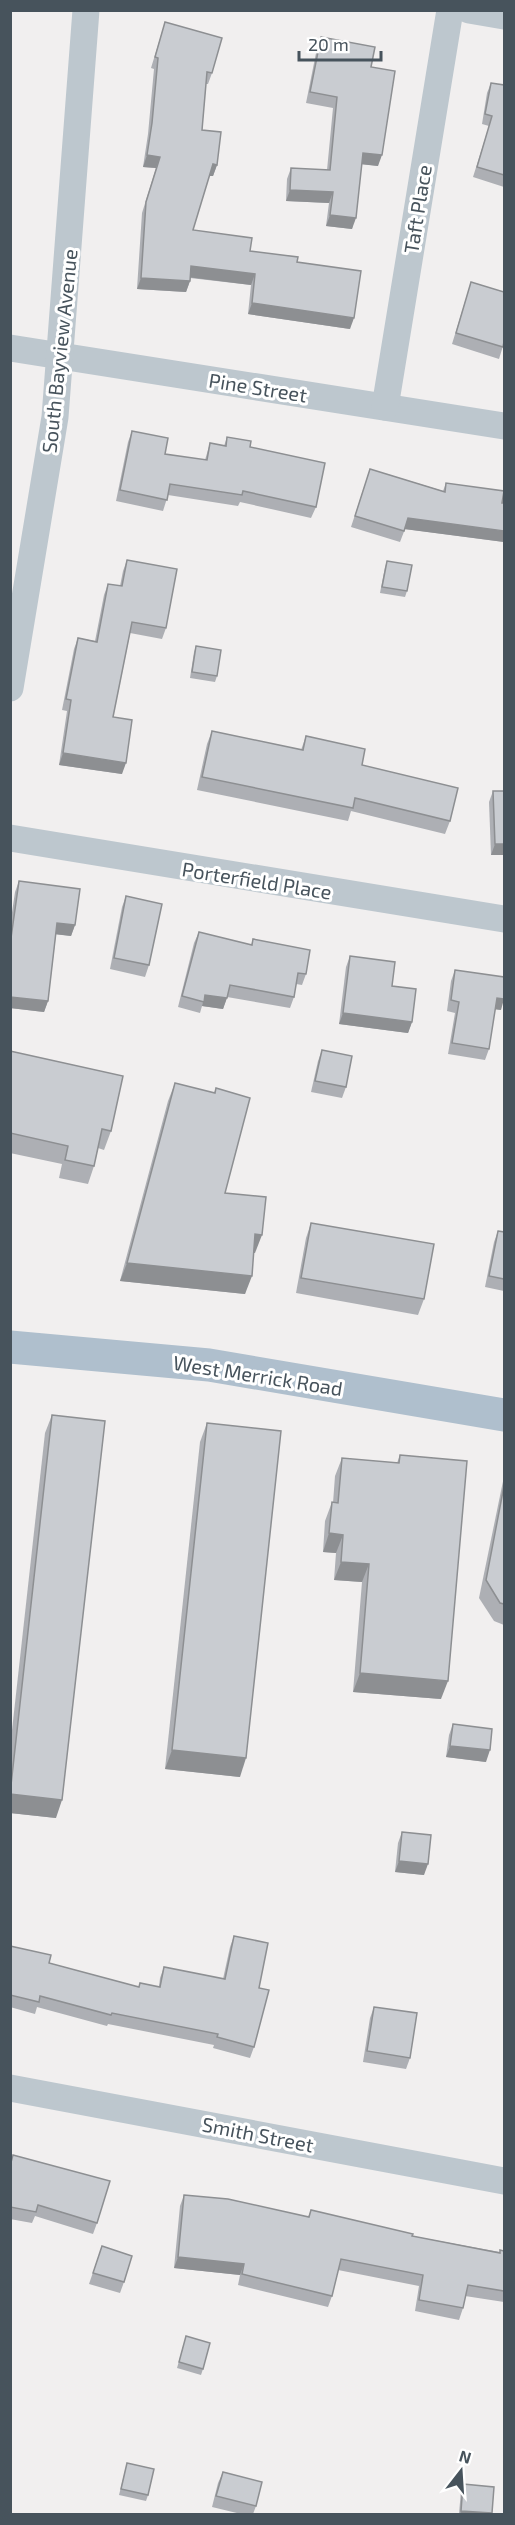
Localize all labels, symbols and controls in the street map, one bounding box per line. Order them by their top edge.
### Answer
scale bar [299,24,382,62]
text: 20 m [308,33,349,55]
street label: Taft Place [398,163,436,255]
street label: South Bayview Avenue [36,248,82,454]
street label: Pine Street [207,367,309,407]
street label: Porterfield Place [180,856,334,904]
street label: West Merrick Road [172,1350,344,1400]
street label: Smith Street [200,2111,316,2157]
north arrow [431,2441,491,2501]
text: N [457,2445,474,2467]

